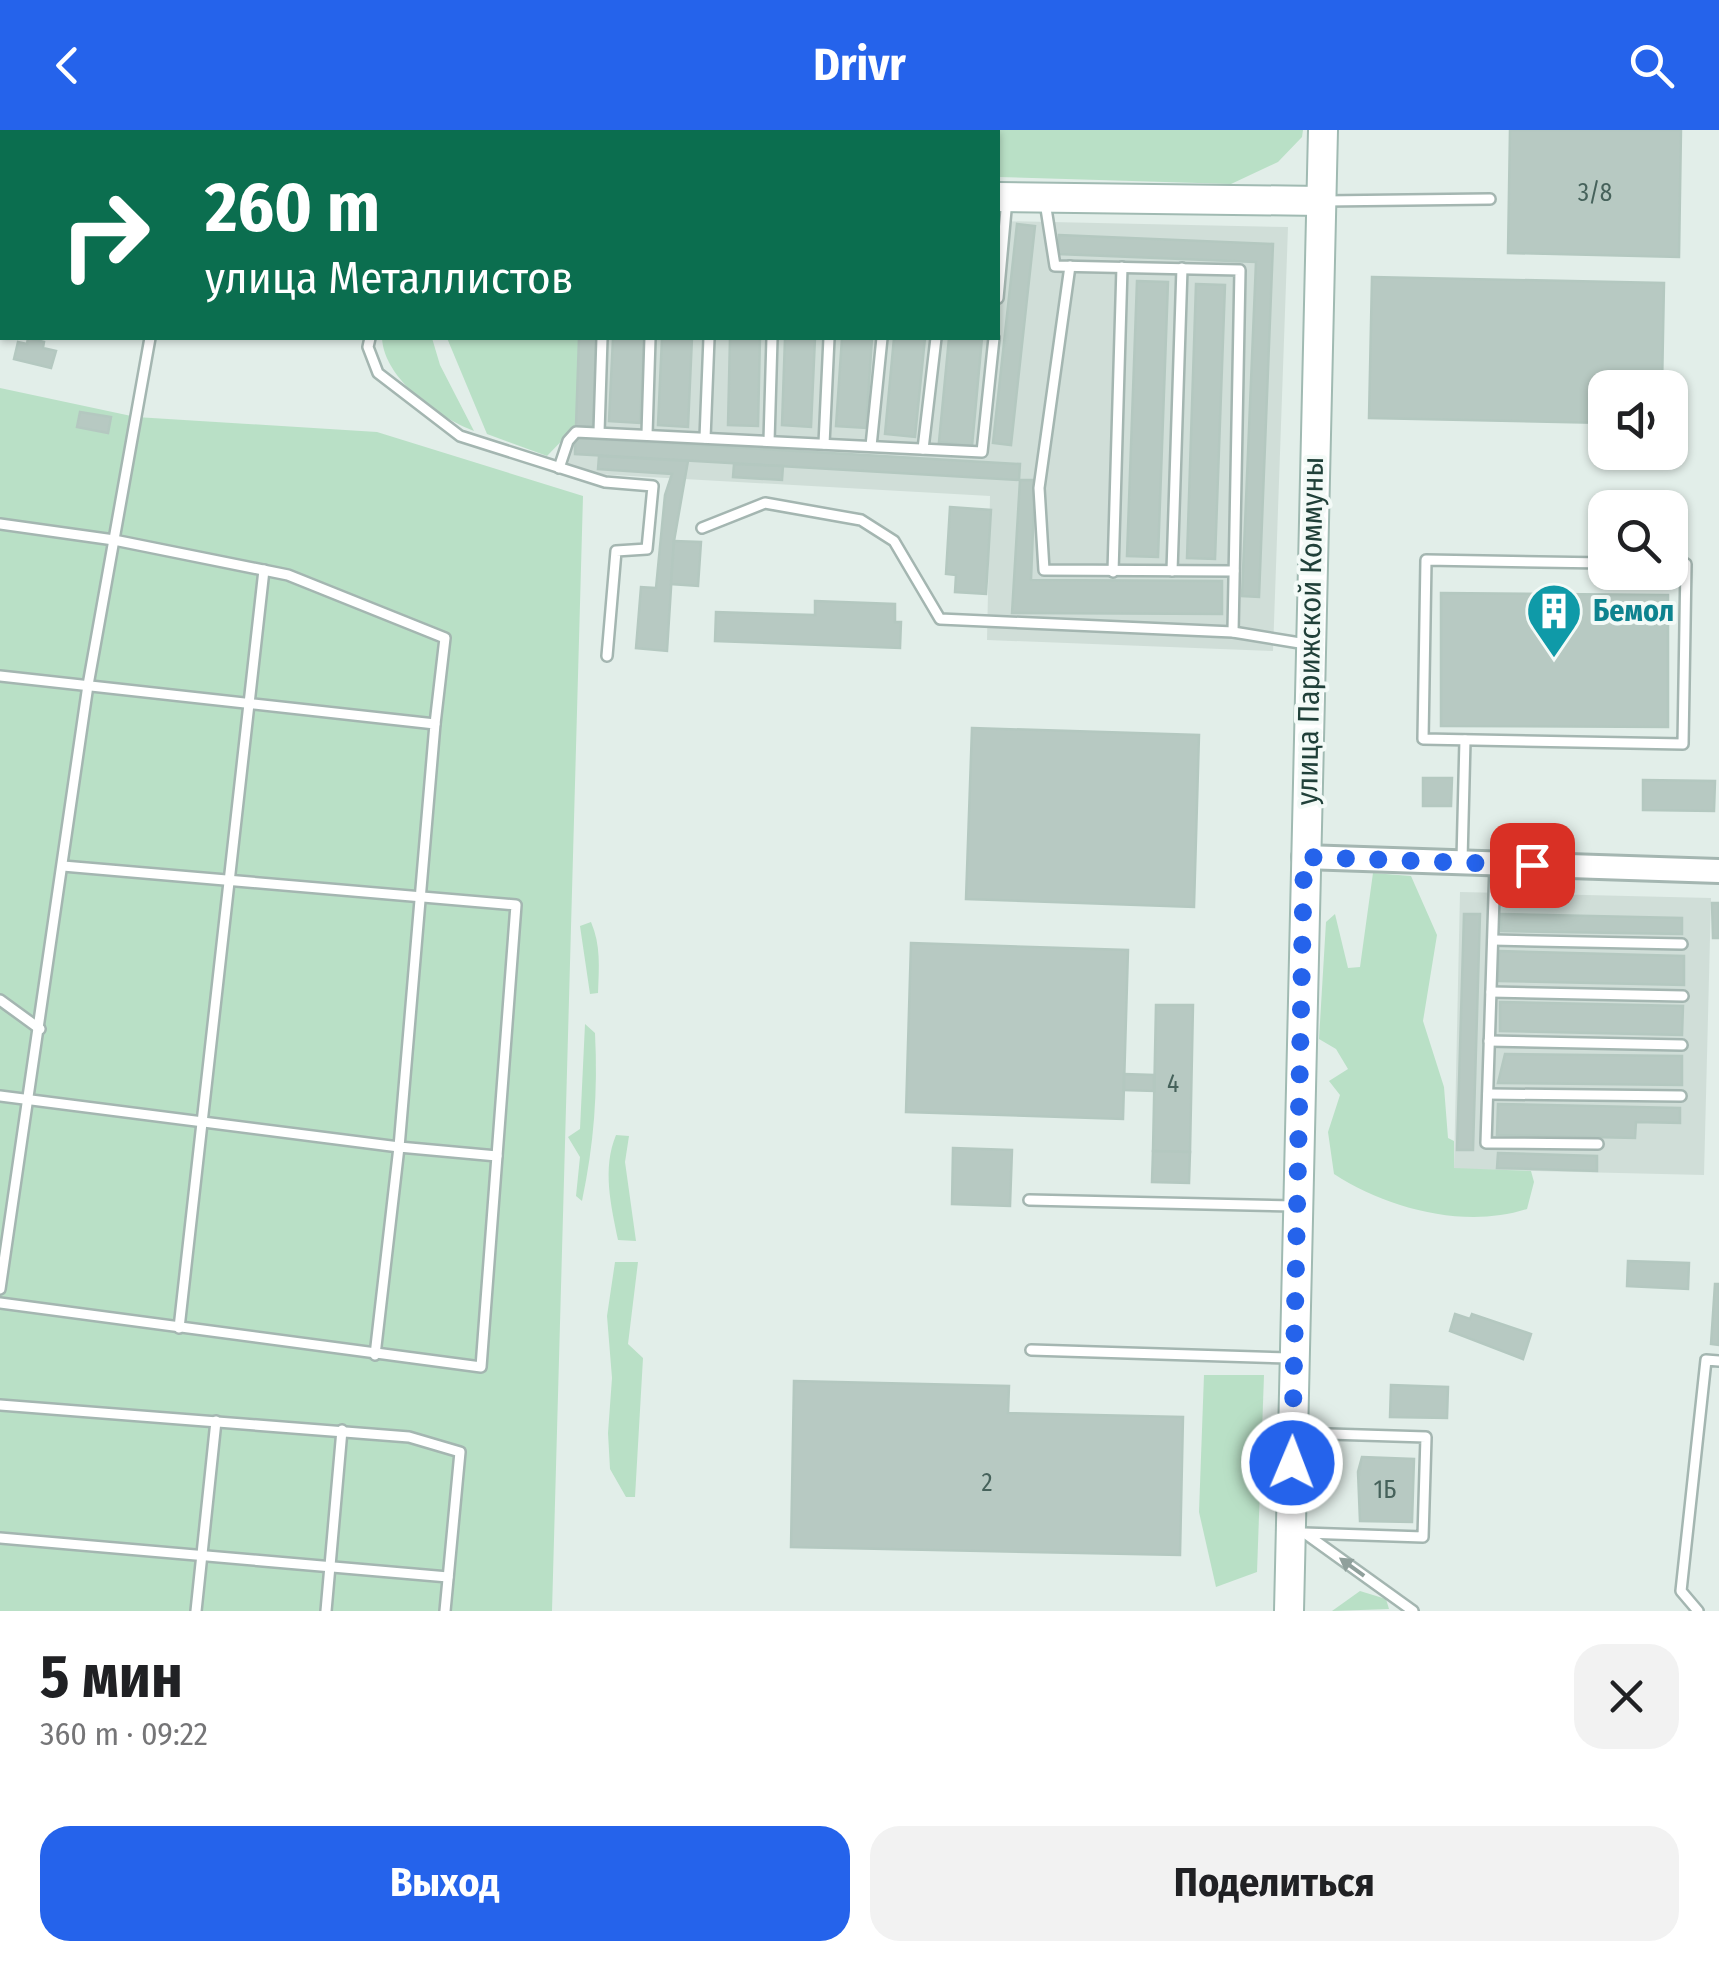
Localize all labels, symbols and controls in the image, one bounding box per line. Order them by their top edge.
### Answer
icon: back [40,38,95,93]
text: Drivr [813,38,906,92]
icon: search [1624,38,1679,93]
text: 260 m [205,166,380,250]
icon: right [40,170,170,300]
house number: 3/8 [1578,178,1612,208]
text: улица Металлистов [205,251,573,305]
map controls [1588,370,1688,590]
button: sound [1588,370,1688,470]
street label: улица Парижской Коммуны [1289,456,1331,806]
button: search [1588,490,1688,590]
building icon: Бемол [1524,581,1584,660]
place label: Бемол [1593,593,1674,629]
pin [1490,823,1575,908]
icon: arrive [1505,838,1560,893]
house number: 4 [1167,1069,1179,1099]
position arrow [1240,1411,1344,1515]
house number: 2 [981,1468,993,1498]
house number: 1Б [1374,1475,1396,1505]
one-way arrow [1339,1558,1365,1577]
text: 5 мин [40,1641,183,1713]
button: close [1574,1644,1679,1749]
text: 360 m · 09:22 [40,1715,208,1753]
button: Выход [40,1826,850,1941]
button: Поделиться [870,1826,1679,1941]

